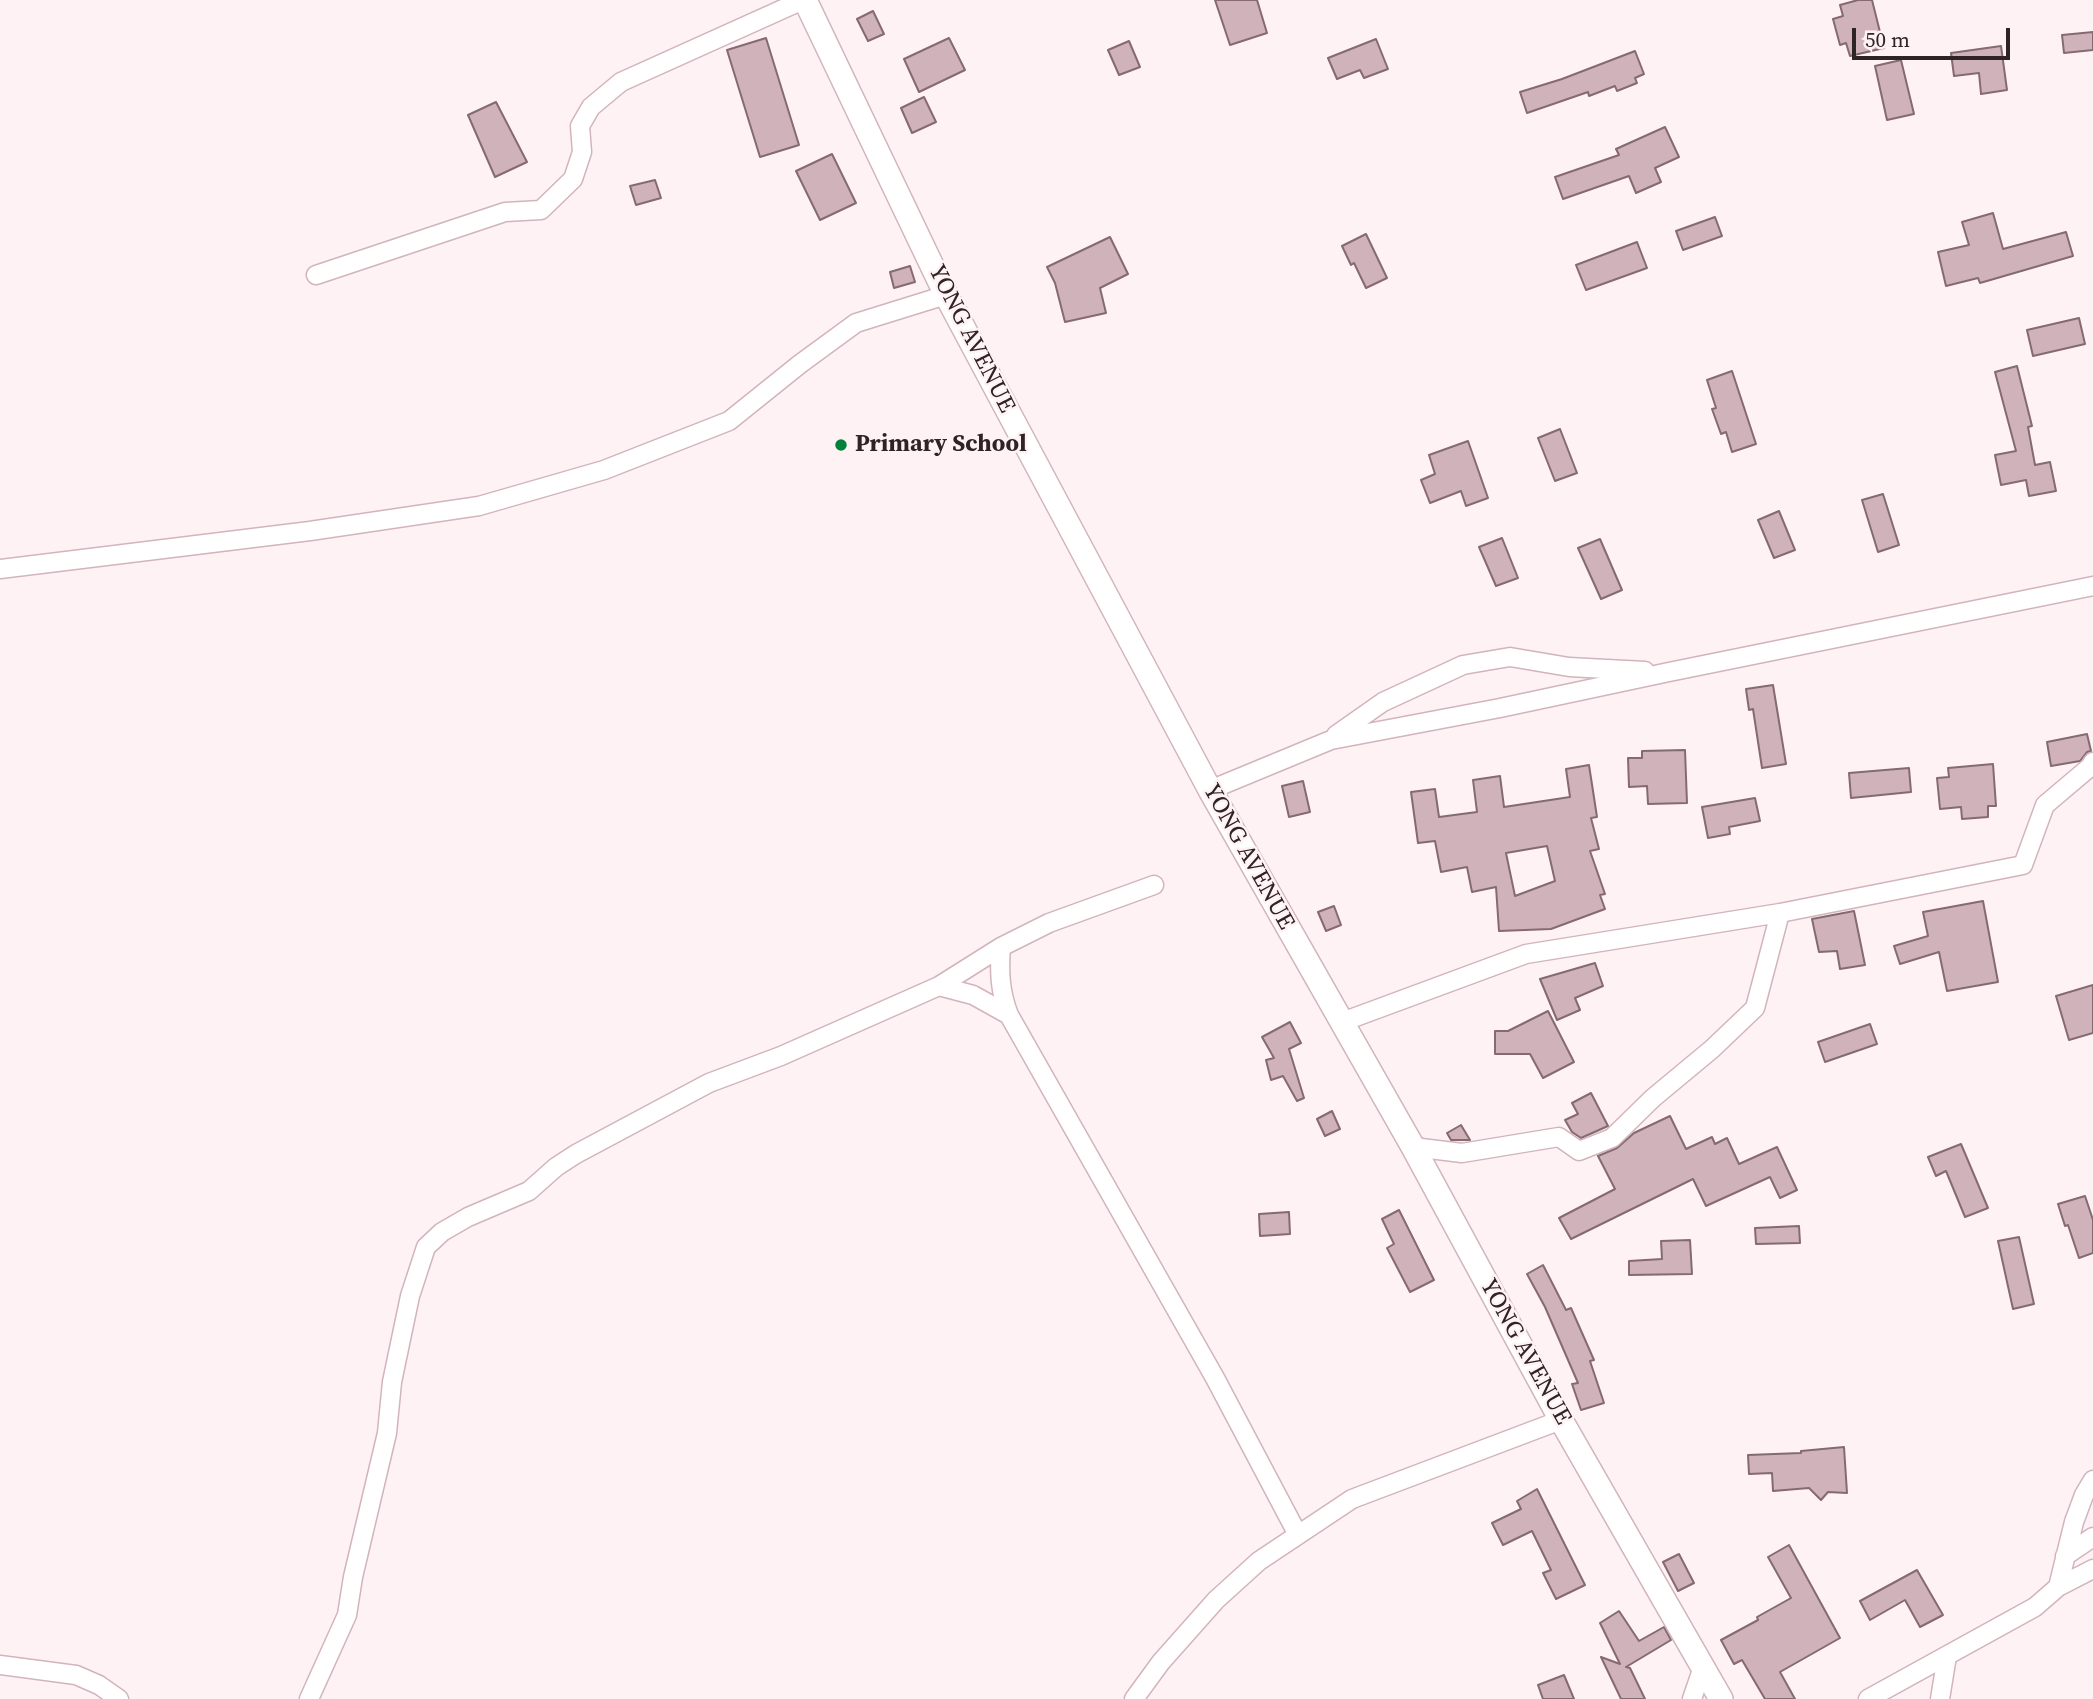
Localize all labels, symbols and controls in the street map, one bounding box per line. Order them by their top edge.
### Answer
scale bar [1855,14,2012,58]
text: 50 m [1865,25,1910,54]
street label: YONG AVENUE [921,260,1021,418]
place label: Primary School [855,431,1027,459]
marker: Primary School [833,437,849,453]
street label: YONG AVENUE [1196,779,1300,935]
street label: YONG AVENUE [1473,1274,1577,1430]

